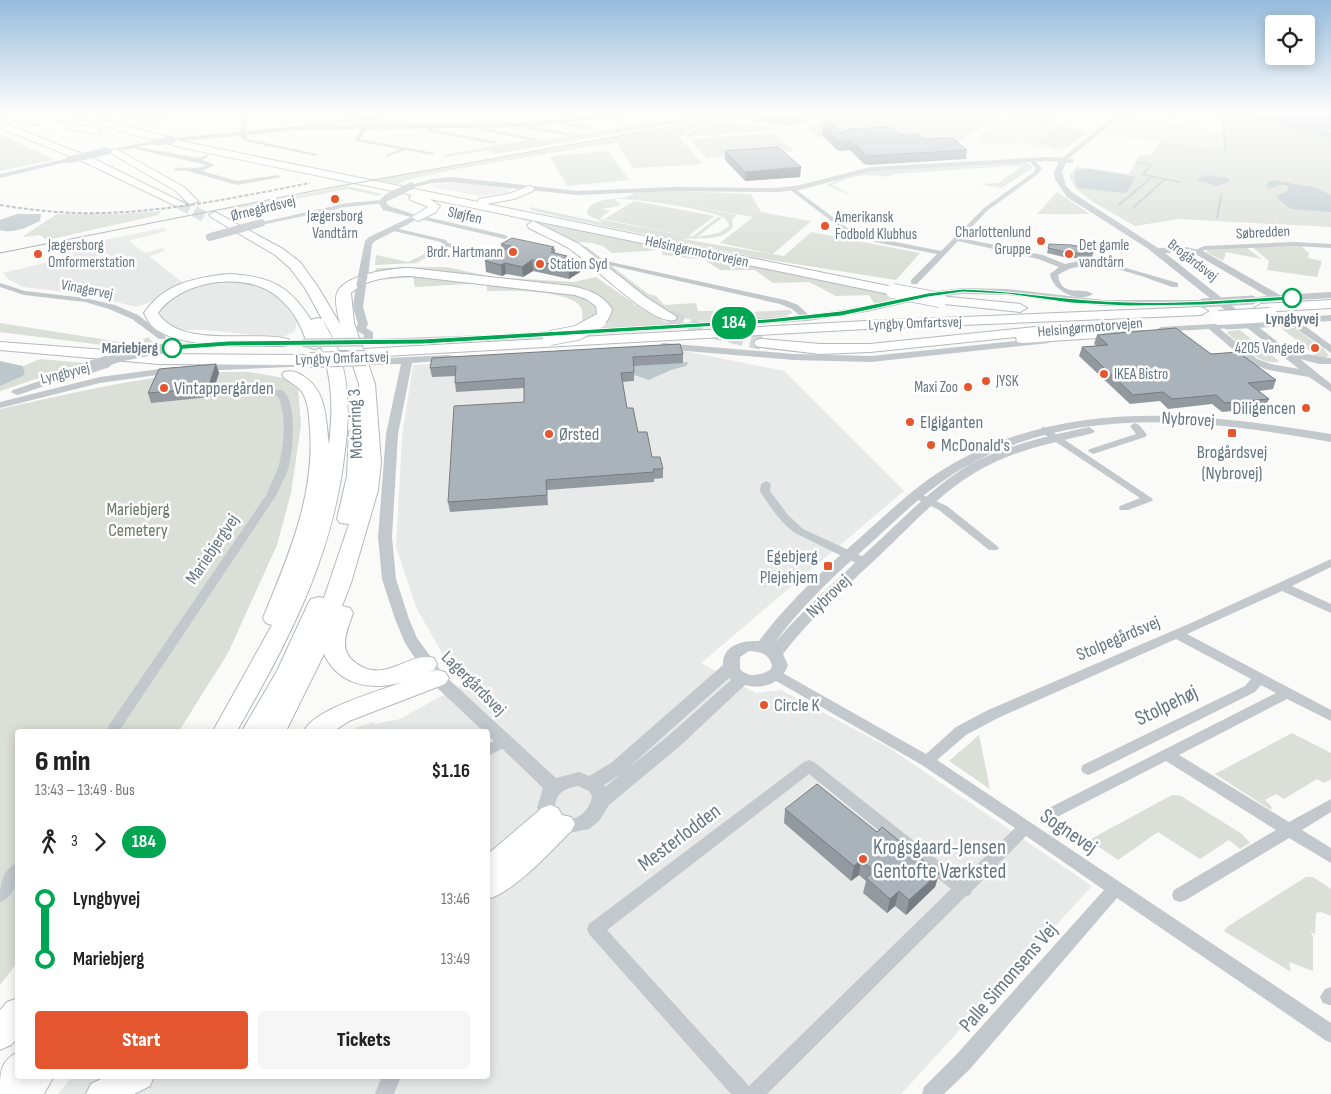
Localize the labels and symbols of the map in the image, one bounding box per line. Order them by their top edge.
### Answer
street label: Ørnegårdsvej [229,191,298,226]
marker: Jægersborg Vandtårn [329,193,341,205]
street label: Sløjfen [446,202,484,229]
place label: Jægersborg Vandtårn [306,207,363,243]
place label: Amerikansk Fodbold Klubhus [834,208,917,244]
marker: Amerikansk Fodbold Klubhus [819,220,831,232]
street label: Søbredden [1236,222,1290,243]
place label: Charlottenlund Gruppe [955,223,1031,259]
street label: Helsingørmotorvejen [643,231,750,272]
marker: Charlottenlund Gruppe [1035,235,1047,247]
street label: Brogårdsvej [1164,235,1222,286]
place label: Jægersborg Omformerstation [47,236,135,272]
place label: Det gamle vandtårn [1079,236,1129,272]
place label: Brdr. Hartmann [427,243,503,262]
marker: Brdr. Hartmann [507,246,519,258]
marker: Jægersborg Omformerstation [32,248,44,260]
marker: Det gamle vandtårn [1063,248,1075,260]
place label: Station Syd [550,255,607,274]
marker: Station Syd [534,258,546,270]
street label: Vinagervej [59,275,115,304]
marker: Lyngbyvej [1282,288,1302,308]
line badge: 184 [705,307,763,339]
place label: Lyngbyvej [1266,310,1318,329]
street label: Lyngby Omfartsvej [868,312,962,335]
street label: Helsingørmotorvejen [1037,313,1143,342]
marker: Mariebjerg [162,338,182,358]
place label: Mariebjerg [102,339,159,358]
place label: 4205 Vangede [1235,339,1305,358]
marker: 4205 Vangede [1309,342,1321,354]
street label: Lyngby Omfartsvej [295,347,389,370]
street label: Lyngbyvej [39,358,92,389]
place label: IKEA Bistro [1114,365,1168,384]
marker: IKEA Bistro [1098,368,1110,380]
place label: JYSK [995,372,1019,391]
marker: JYSK [980,375,992,387]
place label: Vintappergården [174,378,274,399]
place label: Maxi Zoo [914,378,958,397]
marker: Maxi Zoo [962,381,974,393]
marker: Vintappergården [158,382,170,394]
street label: Motorring 3 [344,389,367,459]
place label: Diligencen [1233,398,1296,419]
marker: Diligencen [1300,402,1312,414]
street label: Nybrovej [1161,408,1215,431]
place label: Elgiganten [920,412,983,433]
marker: Elgiganten [904,416,916,428]
place label: Ørsted [559,424,599,445]
marker: Brogårdsvej (Nybrovej) [1226,427,1238,439]
marker: Ørsted [543,428,555,440]
place label: McDonald's [941,435,1010,456]
marker: McDonald's [925,439,937,451]
place label: Brogårdsvej (Nybrovej) [1197,442,1267,484]
park label: Mariebjerg Cemetery [106,499,170,541]
street label: Mariebjergvej [181,510,244,588]
place label: Egebjerg Plejehjem [760,546,818,588]
marker: Egebjerg Plejehjem [822,560,834,572]
street label: Nybrovej [802,570,855,622]
street label: Stolpegårdsvej [1073,612,1163,665]
street label: Lagergårdsvej [437,647,510,720]
street label: Stolpehøj [1131,680,1202,731]
place label: Circle K [774,695,821,716]
marker: Circle K [758,699,770,711]
street label: Mesterlodden [633,798,725,876]
street label: Sognevej [1035,803,1102,860]
place label: Krogsgaard-Jensen Gentofte Værksted [873,835,1006,884]
marker: Krogsgaard-Jensen Gentofte Værksted [857,853,869,865]
street label: Palle Simonsens Vej [954,917,1063,1037]

